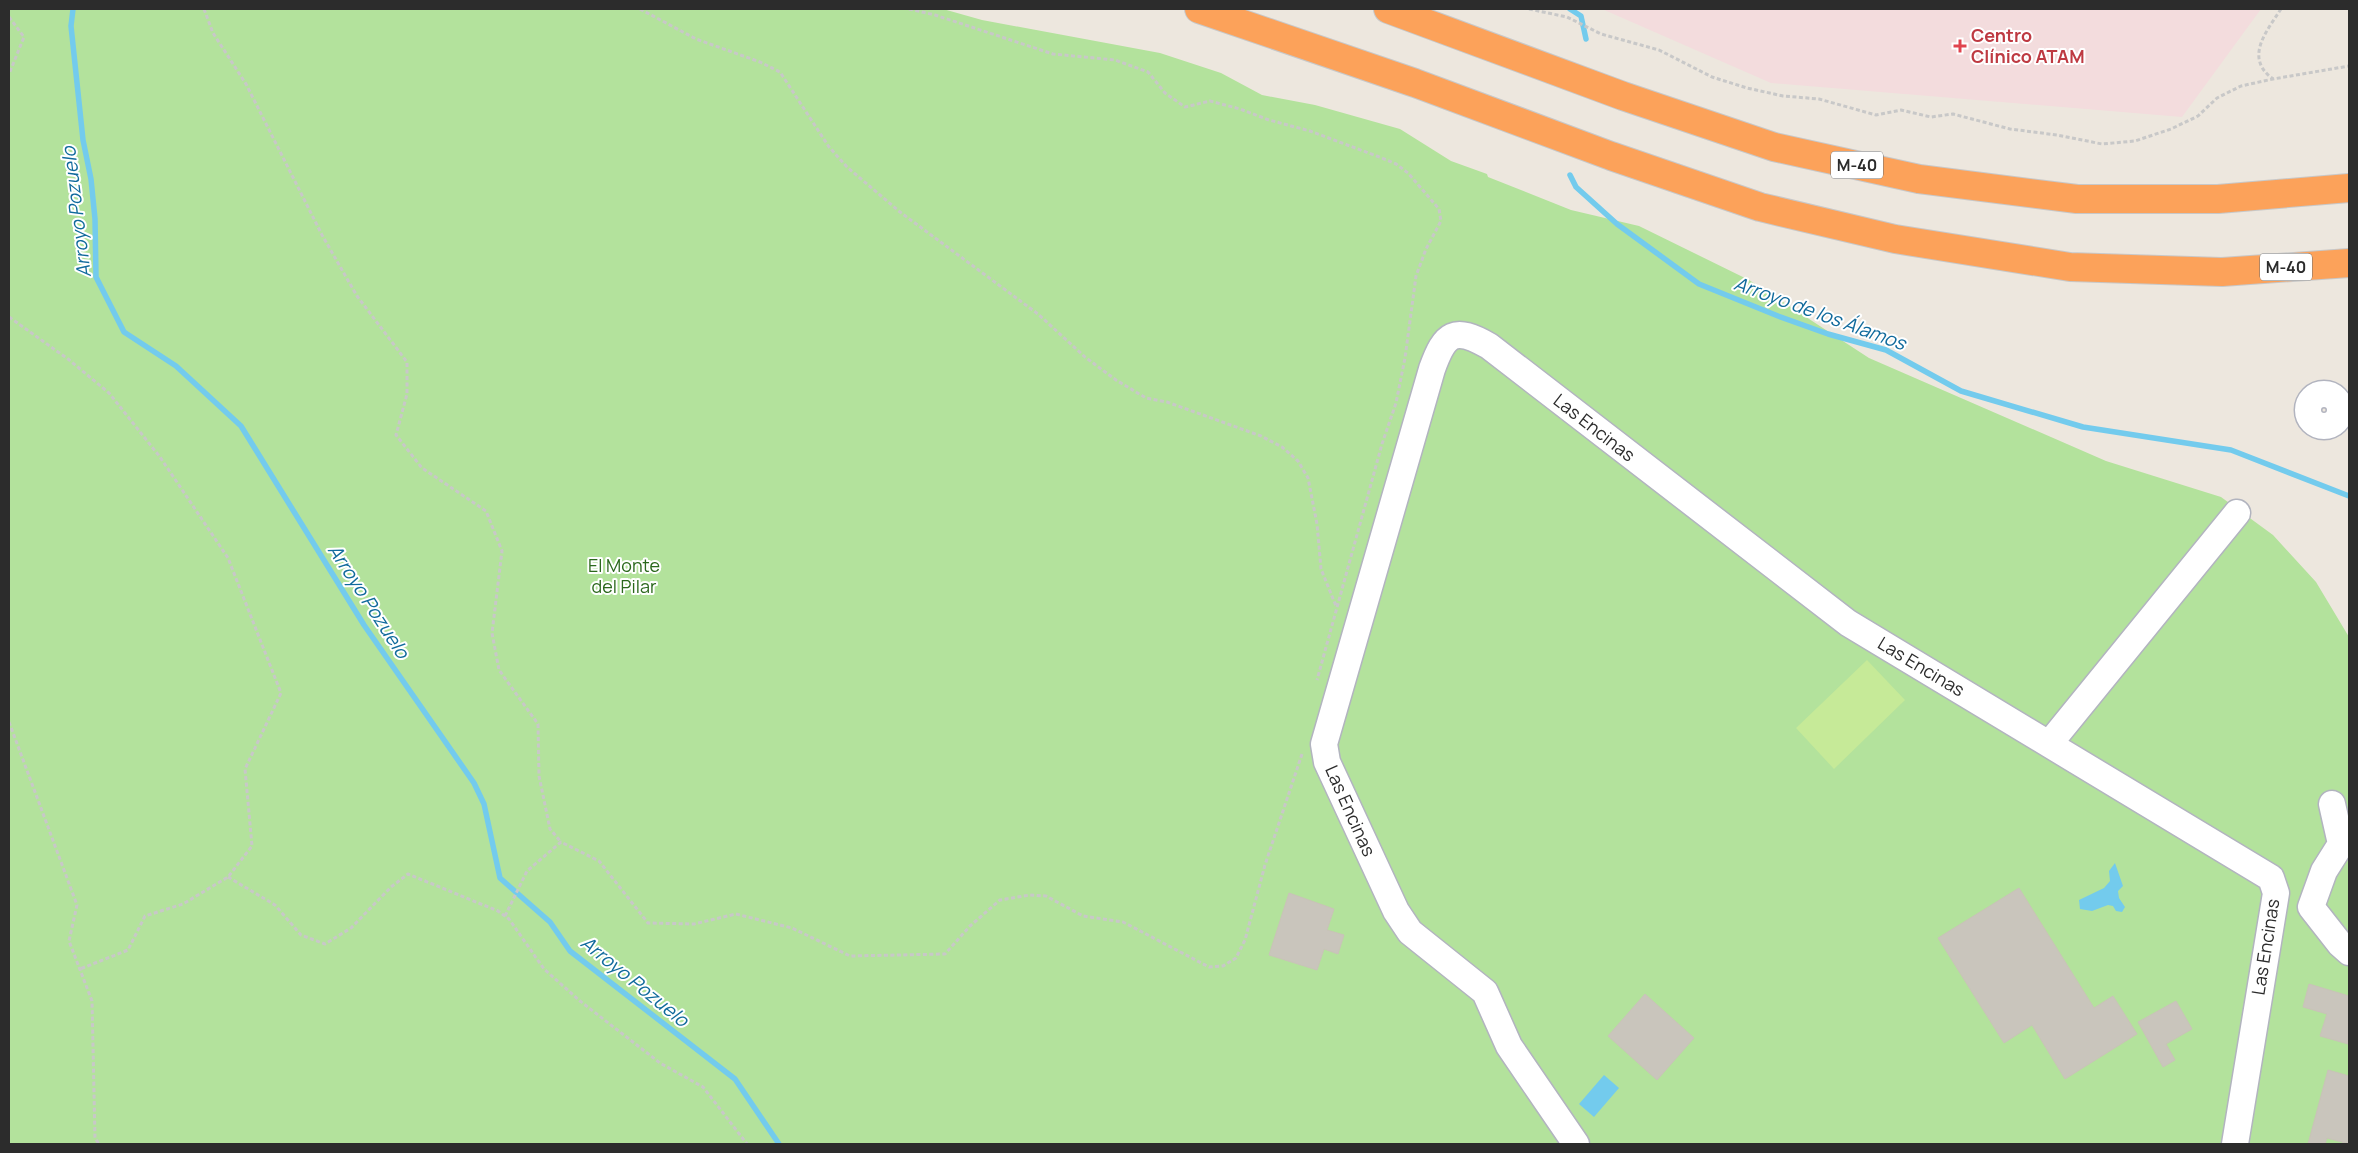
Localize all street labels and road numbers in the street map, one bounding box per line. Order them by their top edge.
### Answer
road number: M-40 [1831,152,1883,178]
road number: M-40 [2260,253,2312,280]
street label: Las Encinas [1549,388,1640,467]
street label: Las Encinas [1874,631,1969,701]
street label: Las Encinas [1320,761,1382,860]
street label: Las Encinas [2246,897,2284,997]

